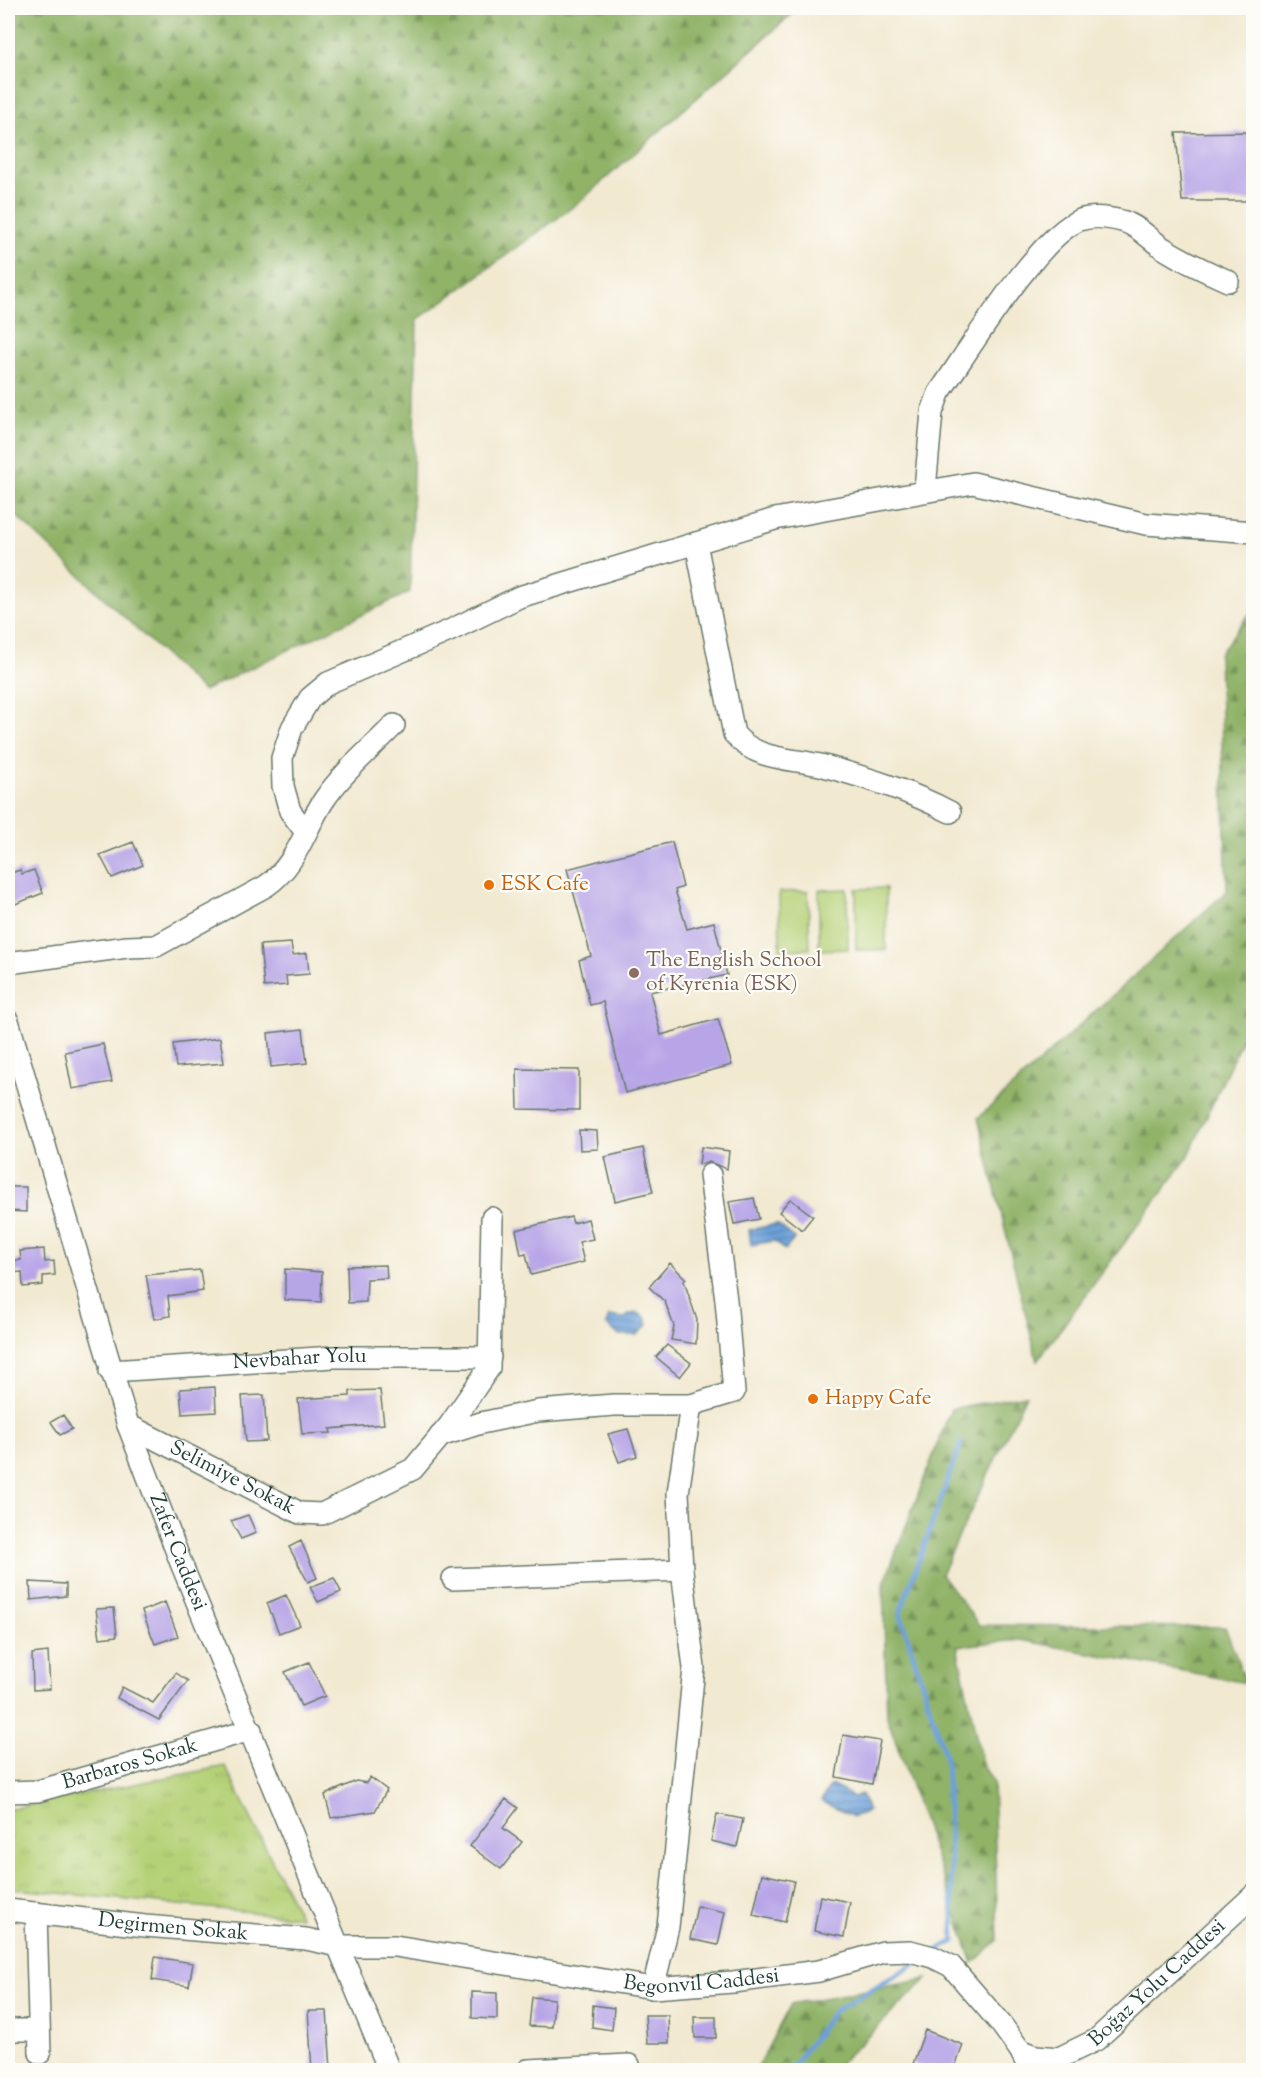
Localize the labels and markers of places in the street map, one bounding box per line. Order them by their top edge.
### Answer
place label: ESK Cafe [501,870,589,900]
marker: ESK Cafe [482,878,496,892]
place label: The English School of Kyrenia (ESK) [646,946,822,1000]
marker: The English School of Kyrenia (ESK) [627,966,641,980]
place label: Happy Cafe [825,1384,931,1414]
marker: Happy Cafe [806,1392,820,1406]

